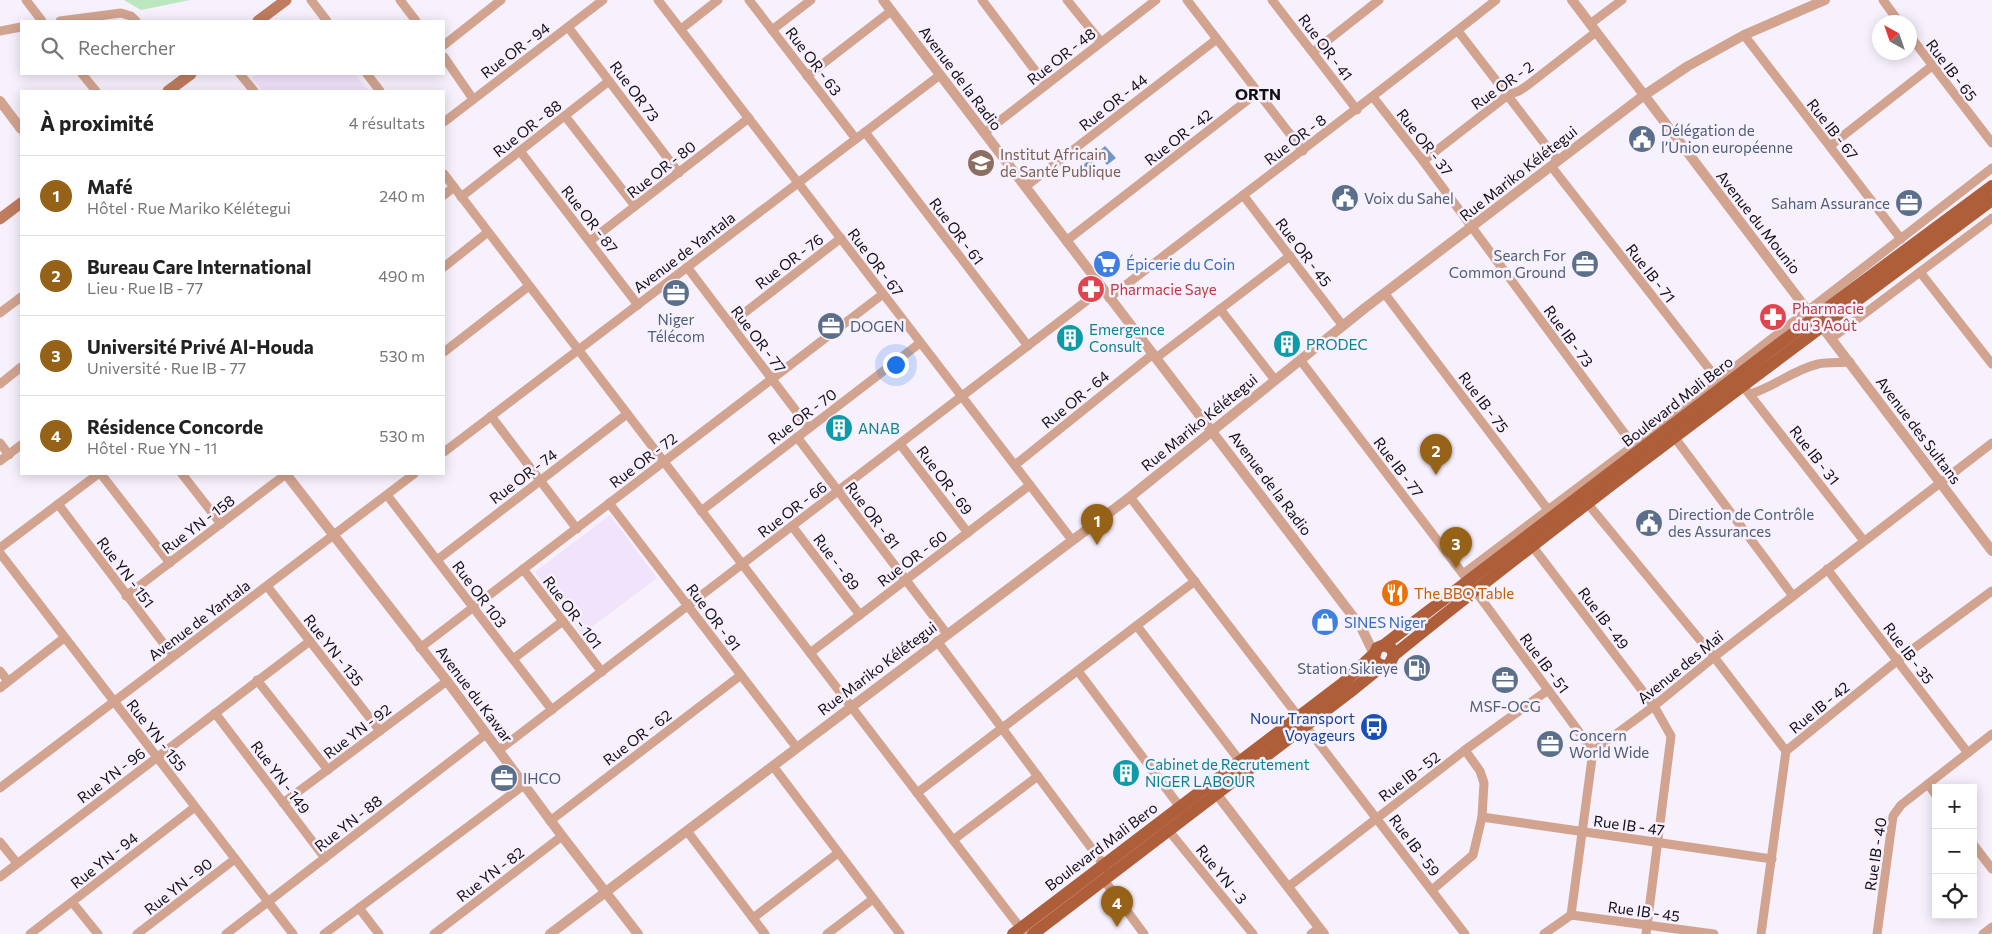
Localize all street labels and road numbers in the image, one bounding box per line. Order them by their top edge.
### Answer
street label: Rue OR - 41 [1295,10,1357,84]
street label: Rue OR - 94 [477,18,553,82]
street label: Avenue de la Radio [916,22,1006,134]
street label: Rue OR - 63 [782,23,846,99]
street label: Rue OR - 48 [1023,24,1099,88]
street label: Rue IB - 65 [1923,36,1981,104]
street label: Rue OR 73 [607,57,663,125]
street label: Rue OR - 2 [1467,57,1537,113]
street label: Rue OR - 44 [1075,70,1151,134]
street label: Rue IB - 67 [1804,95,1862,163]
street label: Rue OR - 88 [489,96,565,160]
street label: Rue OR - 42 [1141,105,1215,169]
street label: Rue OR - 37 [1393,105,1457,179]
street label: Rue OR - 8 [1261,110,1329,168]
street label: Rue Mariko Kélétegui [1456,122,1580,224]
street label: Rue OR - 80 [623,137,699,201]
street label: Avenue du Mounio [1713,167,1805,277]
street label: Rue OR - 87 [558,182,622,256]
street label: Rue OR - 61 [926,194,988,268]
street label: Avenue de Yantala [630,208,738,296]
street label: Rue OR - 45 [1272,214,1336,290]
street label: Rue OR - 67 [845,224,907,300]
street label: Rue OR - 76 [751,230,827,292]
street label: Rue IB - 71 [1623,240,1679,306]
street label: Rue OR - 77 [728,302,790,376]
street label: Rue IB - 73 [1541,302,1597,370]
street label: Boulevard Mali Bero [1618,352,1736,450]
street label: Rue OR - 64 [1038,366,1112,432]
street label: Rue IB - 75 [1455,368,1513,436]
street label: Rue Mariko Kélétegui [1137,370,1261,474]
street label: Avenue des Sultans [1873,373,1965,487]
street label: Rue OR - 70 [764,384,840,448]
street label: Rue IB - 31 [1786,422,1844,488]
street label: Avenue de la Radio [1226,427,1316,539]
street label: Rue OR - 72 [606,429,680,491]
street label: Rue IB - 77 [1370,433,1428,501]
street label: Rue OR - 69 [913,442,977,518]
street label: Rue OR - 74 [486,445,560,507]
street label: Rue OR - 66 [754,477,830,541]
street label: Rue OR - 81 [842,478,904,552]
street label: Rue YN - 158 [158,491,238,557]
street label: Rue OR - 60 [874,526,950,590]
street label: Rue - - 89 [810,530,864,594]
street label: Rue YN - 151 [94,533,158,611]
street label: Rue OR 103 [449,557,511,631]
street label: Rue OR - 101 [540,572,606,652]
street label: Avenue de Yantala [145,576,253,664]
street label: Rue OR - 91 [683,580,745,654]
street label: Rue IB - 49 [1575,583,1633,653]
street label: Rue YN - 135 [300,611,368,689]
street label: Rue Mariko Kélétegui [814,617,940,719]
street label: Rue IB - 35 [1880,619,1938,687]
street label: Avenue des Maï [1634,626,1727,707]
street label: Rue IB - 51 [1517,630,1573,696]
street label: Avenue du Kawar [433,642,517,746]
street label: Rue IB - 42 [1785,677,1853,737]
street label: Rue YN - 155 [123,696,191,774]
street label: Rue YN - 92 [320,700,394,762]
street label: Rue OR - 62 [599,705,675,769]
street label: Rue YN - 149 [248,737,314,817]
street label: Rue YN - 96 [73,744,149,806]
street label: Rue IB - 52 [1375,747,1443,805]
street label: Rue YN - 88 [311,791,385,855]
street label: Boulevard Mali Bero [1041,798,1161,894]
street label: Rue IB - 59 [1386,811,1444,879]
street label: Rue IB - 47 [1592,811,1666,839]
street label: Rue IB - 40 [1860,816,1890,892]
street label: Rue YN - 94 [67,828,141,892]
street label: Rue YN - 3 [1193,841,1251,907]
street label: Rue YN - 82 [453,843,527,905]
street label: Rue YN - 90 [140,854,216,918]
street label: Rue IB - 45 [1607,897,1681,925]

